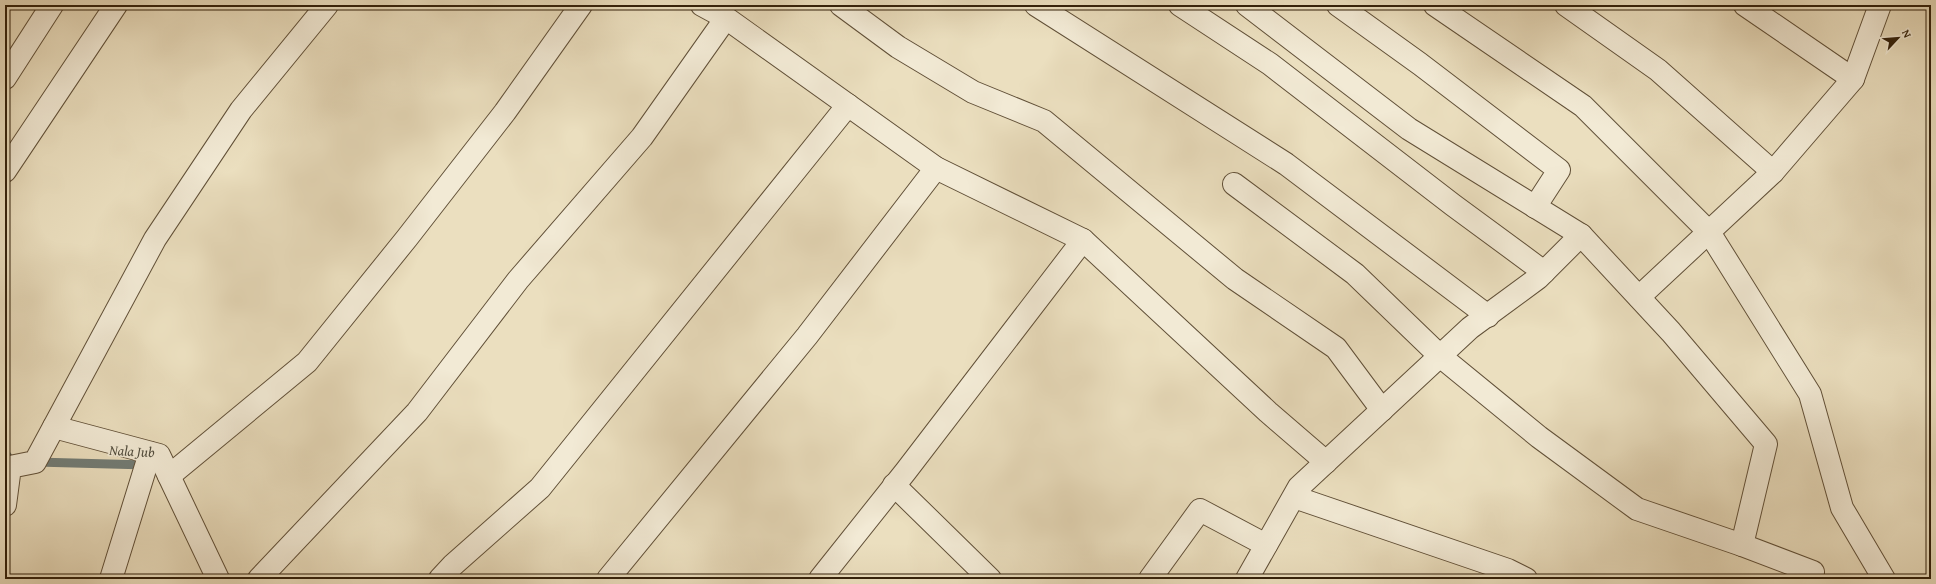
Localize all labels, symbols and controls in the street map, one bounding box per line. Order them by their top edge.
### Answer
north arrow [1878,18,1918,58]
text: N [1898,27,1916,41]
water label: Nala Jub [109,440,156,462]

